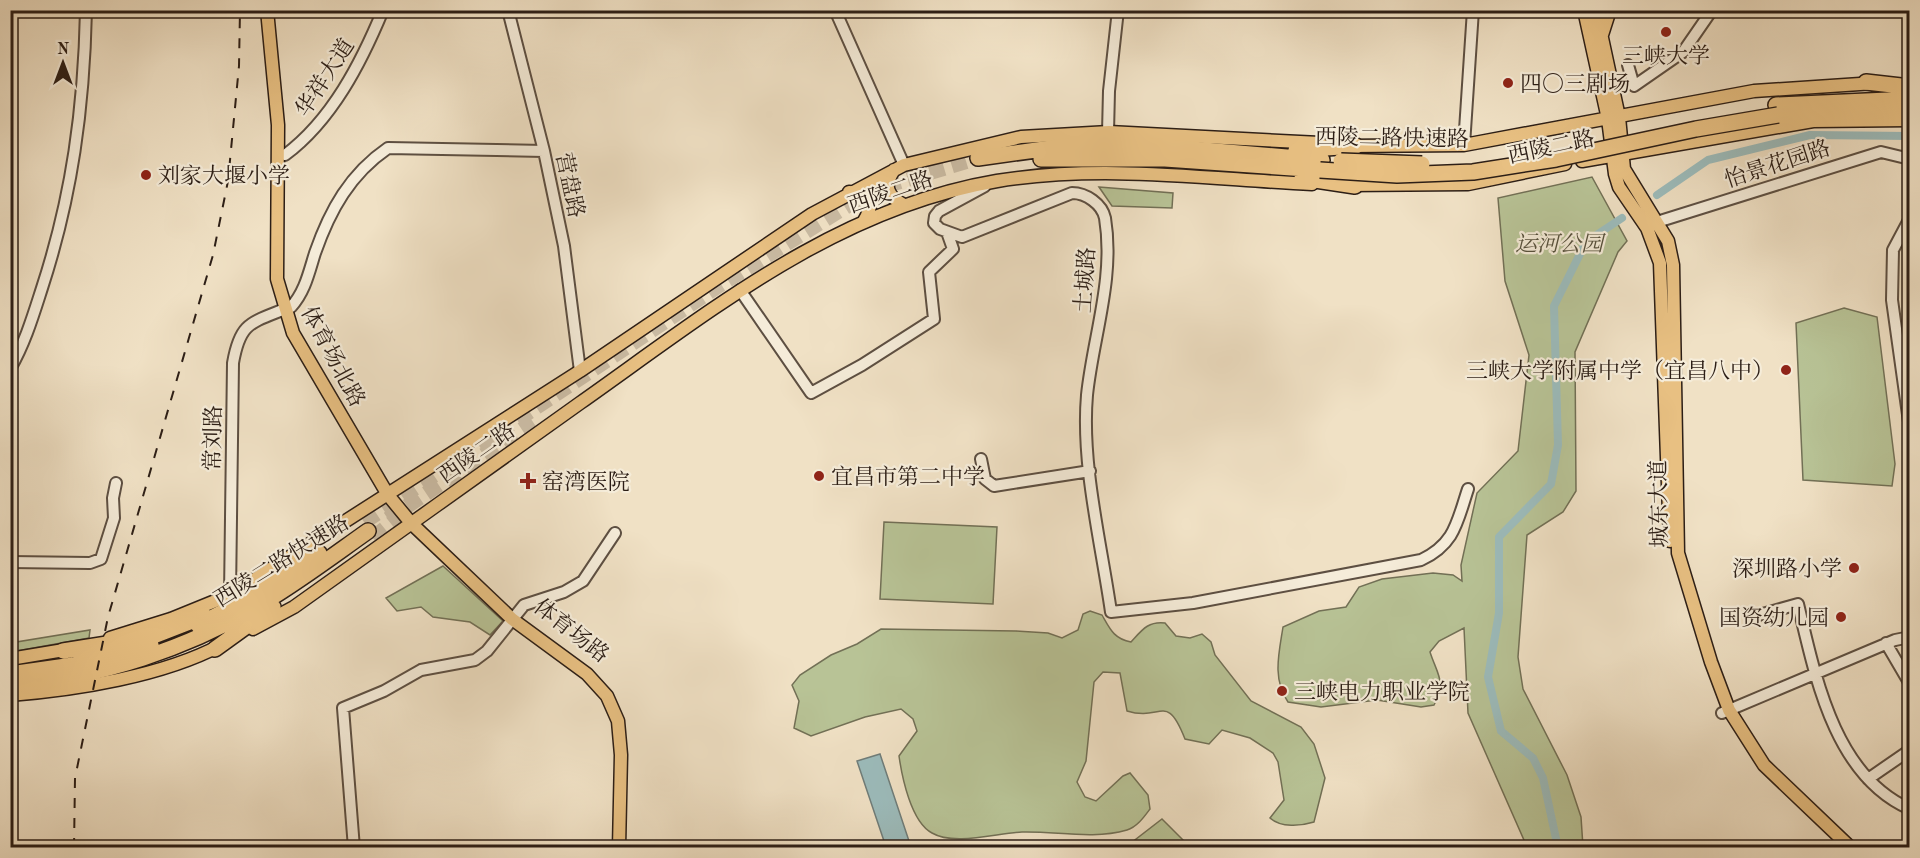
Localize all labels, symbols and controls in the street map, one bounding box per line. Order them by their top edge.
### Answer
marker: 三峡大学 [1659,25,1673,39]
north arrow [33,33,93,93]
street label: 华祥大道 [291,34,359,121]
text: N [57,42,70,58]
place label: 三峡大学 [1622,44,1710,68]
place label: 四〇三剧场 [1520,72,1630,96]
marker: 四〇三剧场 [1501,76,1515,90]
street label: 西陵二路快速路 [1315,125,1469,151]
street label: 西陵二路 [1506,126,1597,168]
street label: 怡景花园路 [1721,136,1833,192]
street label: 营盘路 [551,150,589,220]
place label: 刘家大堰小学 [158,164,290,188]
street label: 西陵二路 [845,166,936,218]
marker: 刘家大堰小学 [139,168,153,182]
park label: 运河公园 [1515,232,1606,256]
street label: 土城路 [1071,246,1099,314]
street label: 体育场北路 [297,302,370,411]
place label: 三峡大学附属中学（宜昌八中） [1466,359,1774,383]
marker: 三峡大学附属中学（宜昌八中） [1779,363,1793,377]
street label: 常刘路 [200,405,226,471]
street label: 西陵二路 [434,418,520,488]
street label: 城东大道 [1646,460,1672,548]
place label: 宜昌市第二中学 [831,465,985,489]
marker: 宜昌市第二中学 [812,469,826,483]
place label: 窑湾医院 [542,470,630,494]
marker: 窑湾医院 [519,472,537,490]
street label: 西陵二路快速路 [210,510,353,612]
place label: 深圳路小学 [1732,557,1842,581]
marker: 深圳路小学 [1847,561,1861,575]
street label: 体育场路 [529,594,613,667]
place label: 国资幼儿园 [1719,606,1829,630]
marker: 国资幼儿园 [1834,610,1848,624]
place label: 三峡电力职业学院 [1294,680,1470,704]
marker: 三峡电力职业学院 [1275,684,1289,698]

